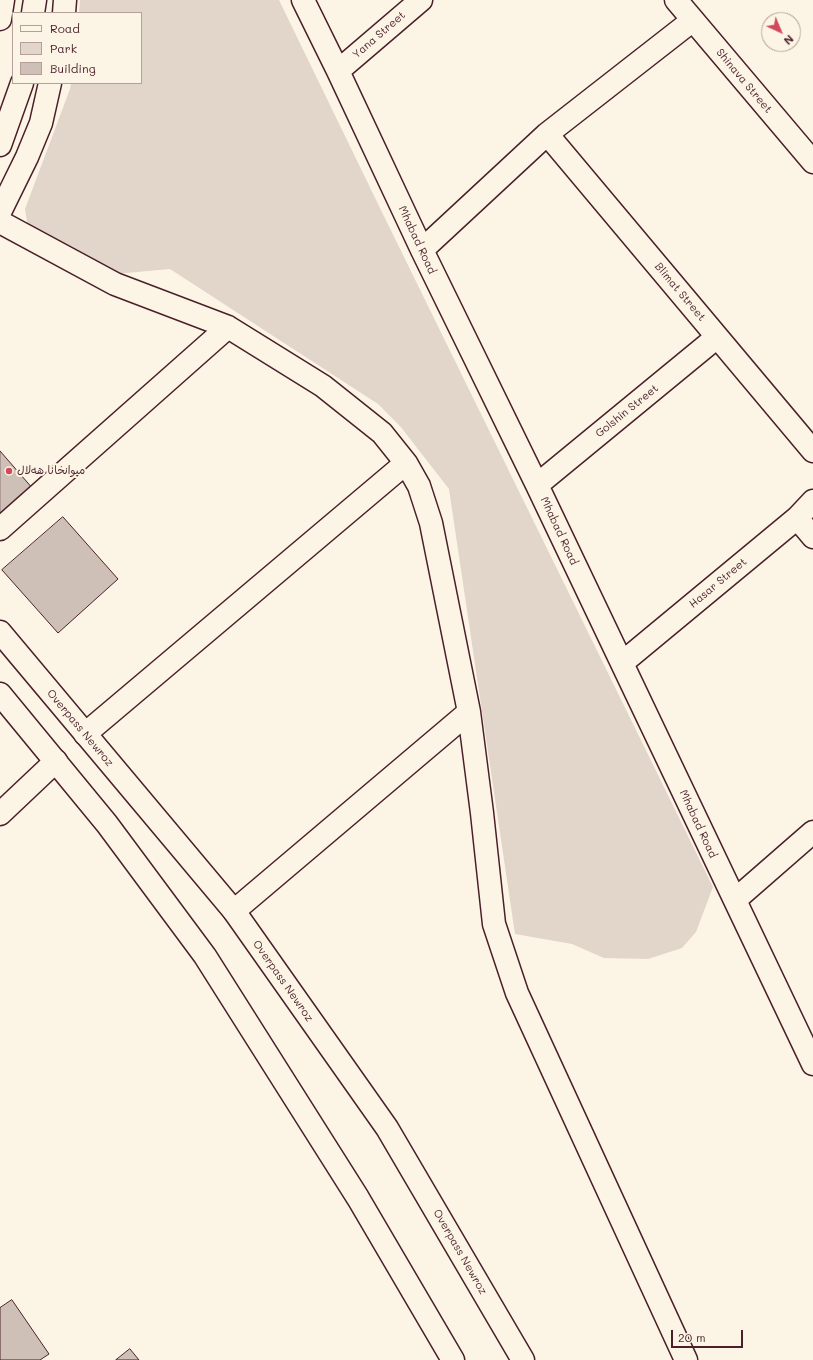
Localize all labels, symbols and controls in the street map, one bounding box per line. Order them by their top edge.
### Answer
street label: Yana Street [350,9,408,61]
legend [12,12,142,84]
north arrow [761,12,801,52]
text: Road [50,20,80,36]
text: N [781,32,797,49]
text: Park [50,40,77,56]
street label: Shinava Street [713,46,775,116]
text: Building [50,60,96,76]
street label: Mhabad Road [395,204,439,276]
street label: Blimat Street [652,260,708,324]
street label: Golshin Street [593,382,661,440]
place label: میوانخانا هەلال [17,464,85,478]
marker: میوانخانا هەلال [4,466,14,476]
street label: Mhabad Road [537,495,581,567]
street label: Hasar Street [687,555,749,611]
street label: Overpass Newroz [44,687,116,769]
street label: Mhabad Road [676,788,720,860]
street label: Overpass Newroz [250,938,316,1024]
street label: Overpass Newroz [430,1207,490,1297]
scale bar [673,1322,745,1348]
text: 20 m [678,1329,706,1345]

